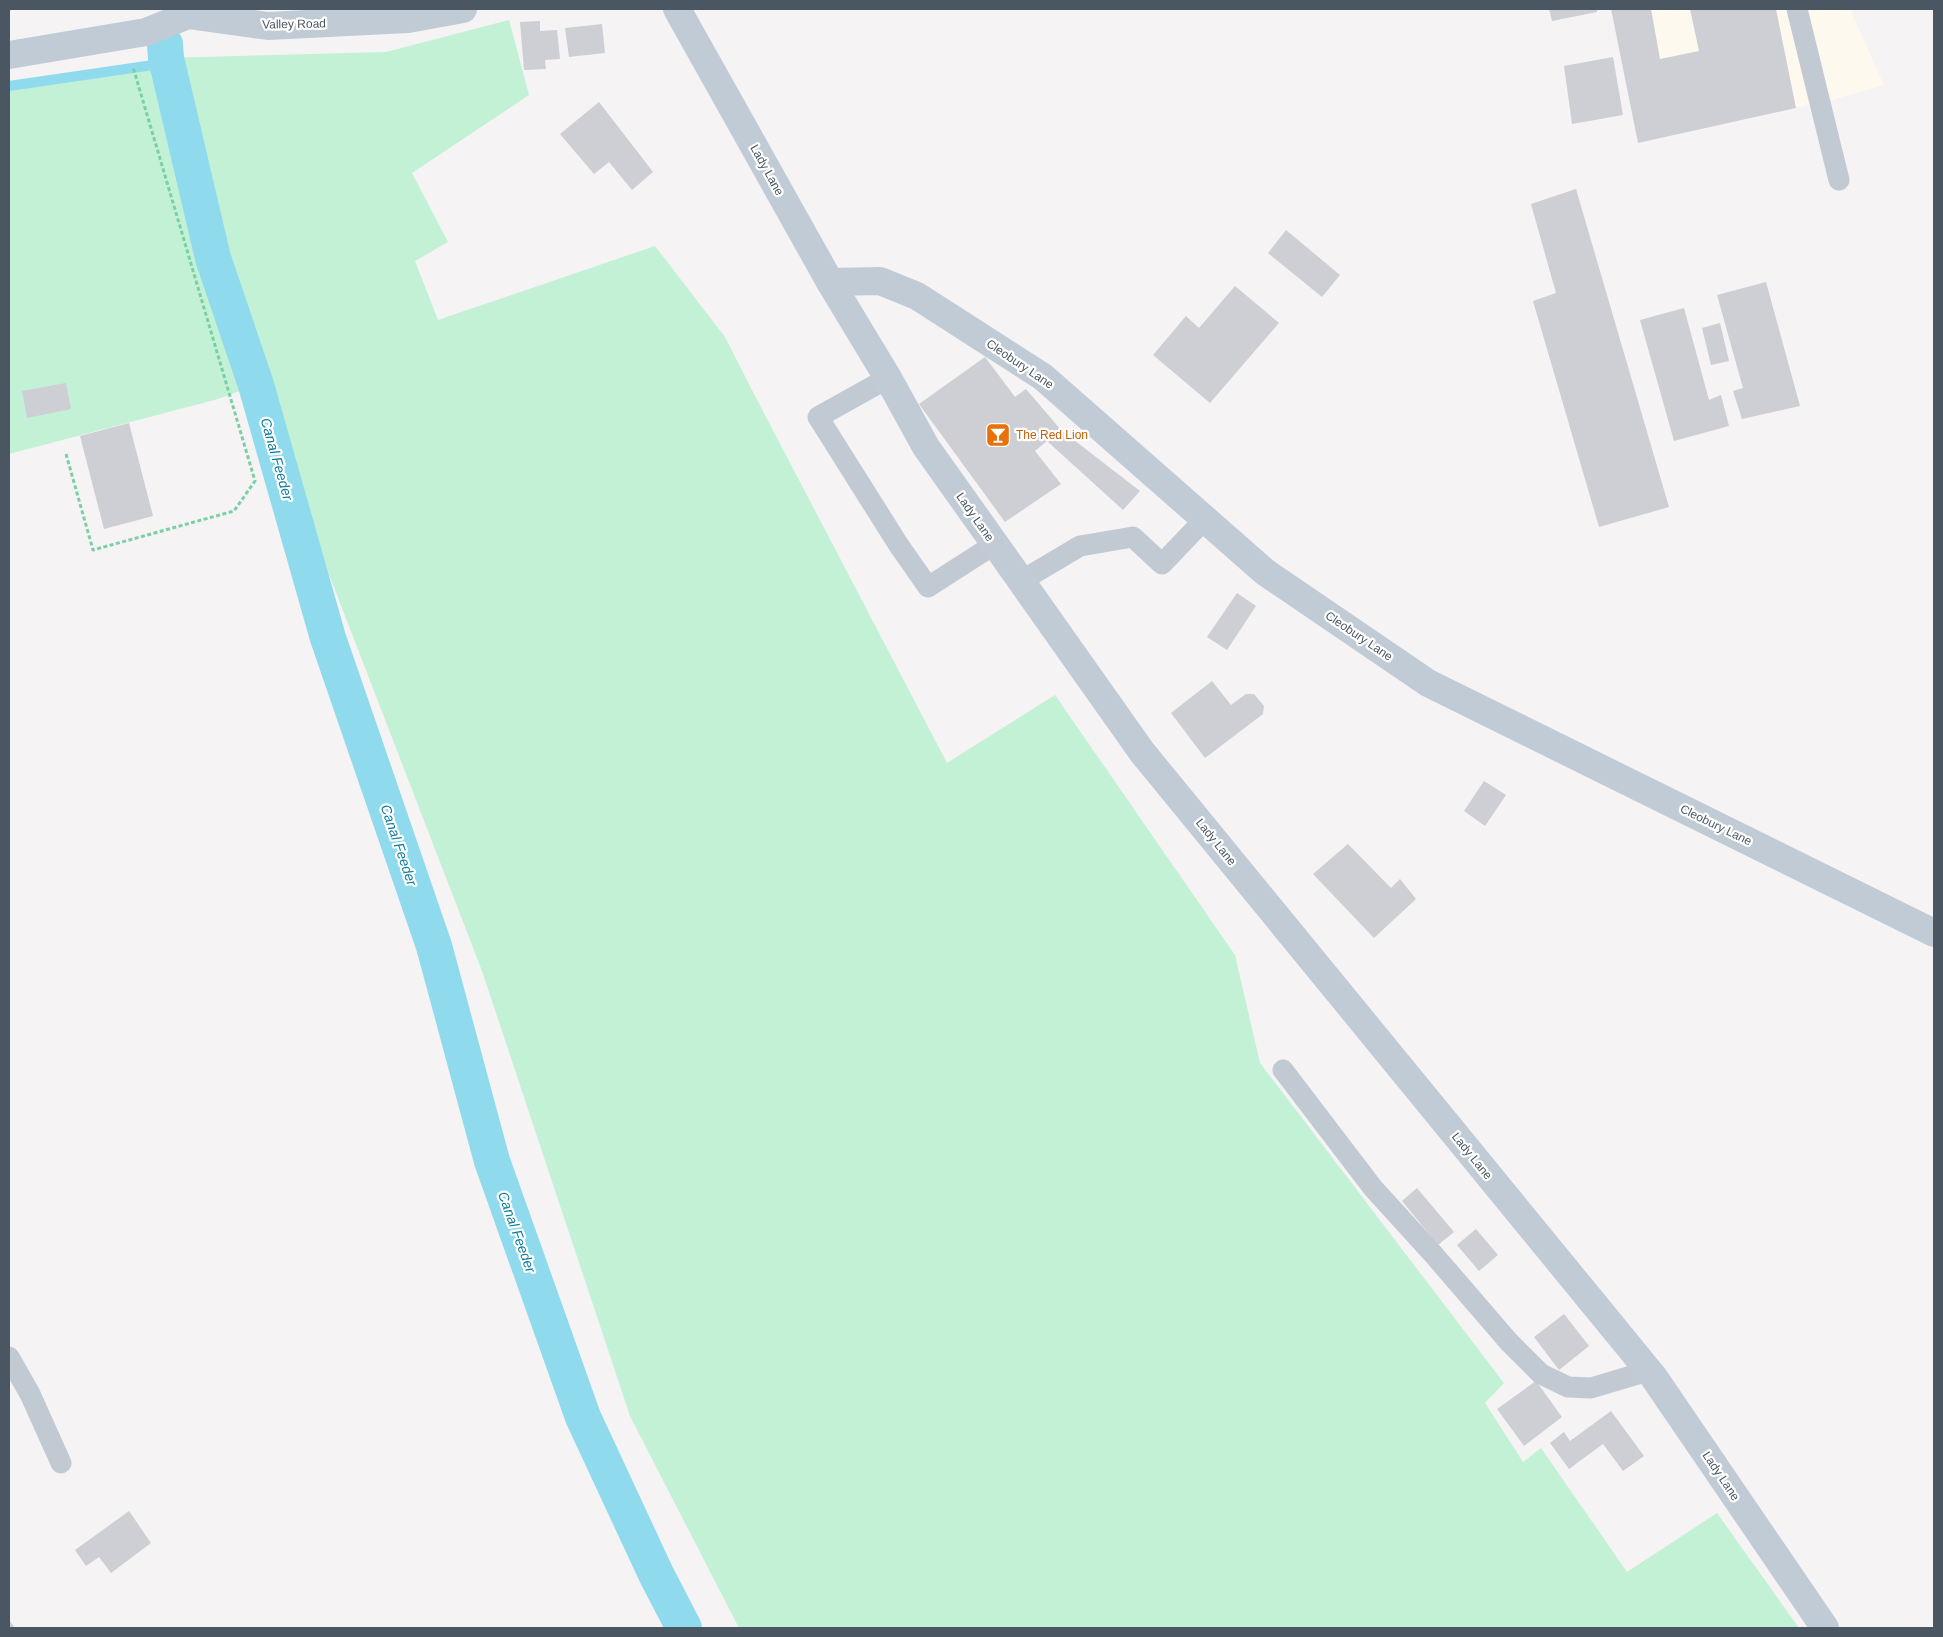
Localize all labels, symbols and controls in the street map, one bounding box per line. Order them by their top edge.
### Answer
street label: Valley Road [262,16,326,32]
street label: Lady Lane [747,142,787,198]
street label: Cleobury Lane [984,336,1057,392]
water label: Canal Feeder [258,416,297,503]
bar icon: The Red Lion [985,422,1011,448]
place label: The Red Lion [1016,428,1088,442]
street label: Lady Lane [953,490,997,544]
street label: Cleobury Lane [1323,608,1396,664]
water label: Canal Feeder [378,802,421,889]
street label: Cleobury Lane [1678,802,1754,849]
street label: Lady Lane [1193,816,1239,868]
street label: Lady Lane [1449,1130,1495,1182]
water label: Canal Feeder [495,1189,539,1276]
street label: Lady Lane [1700,1449,1743,1503]

